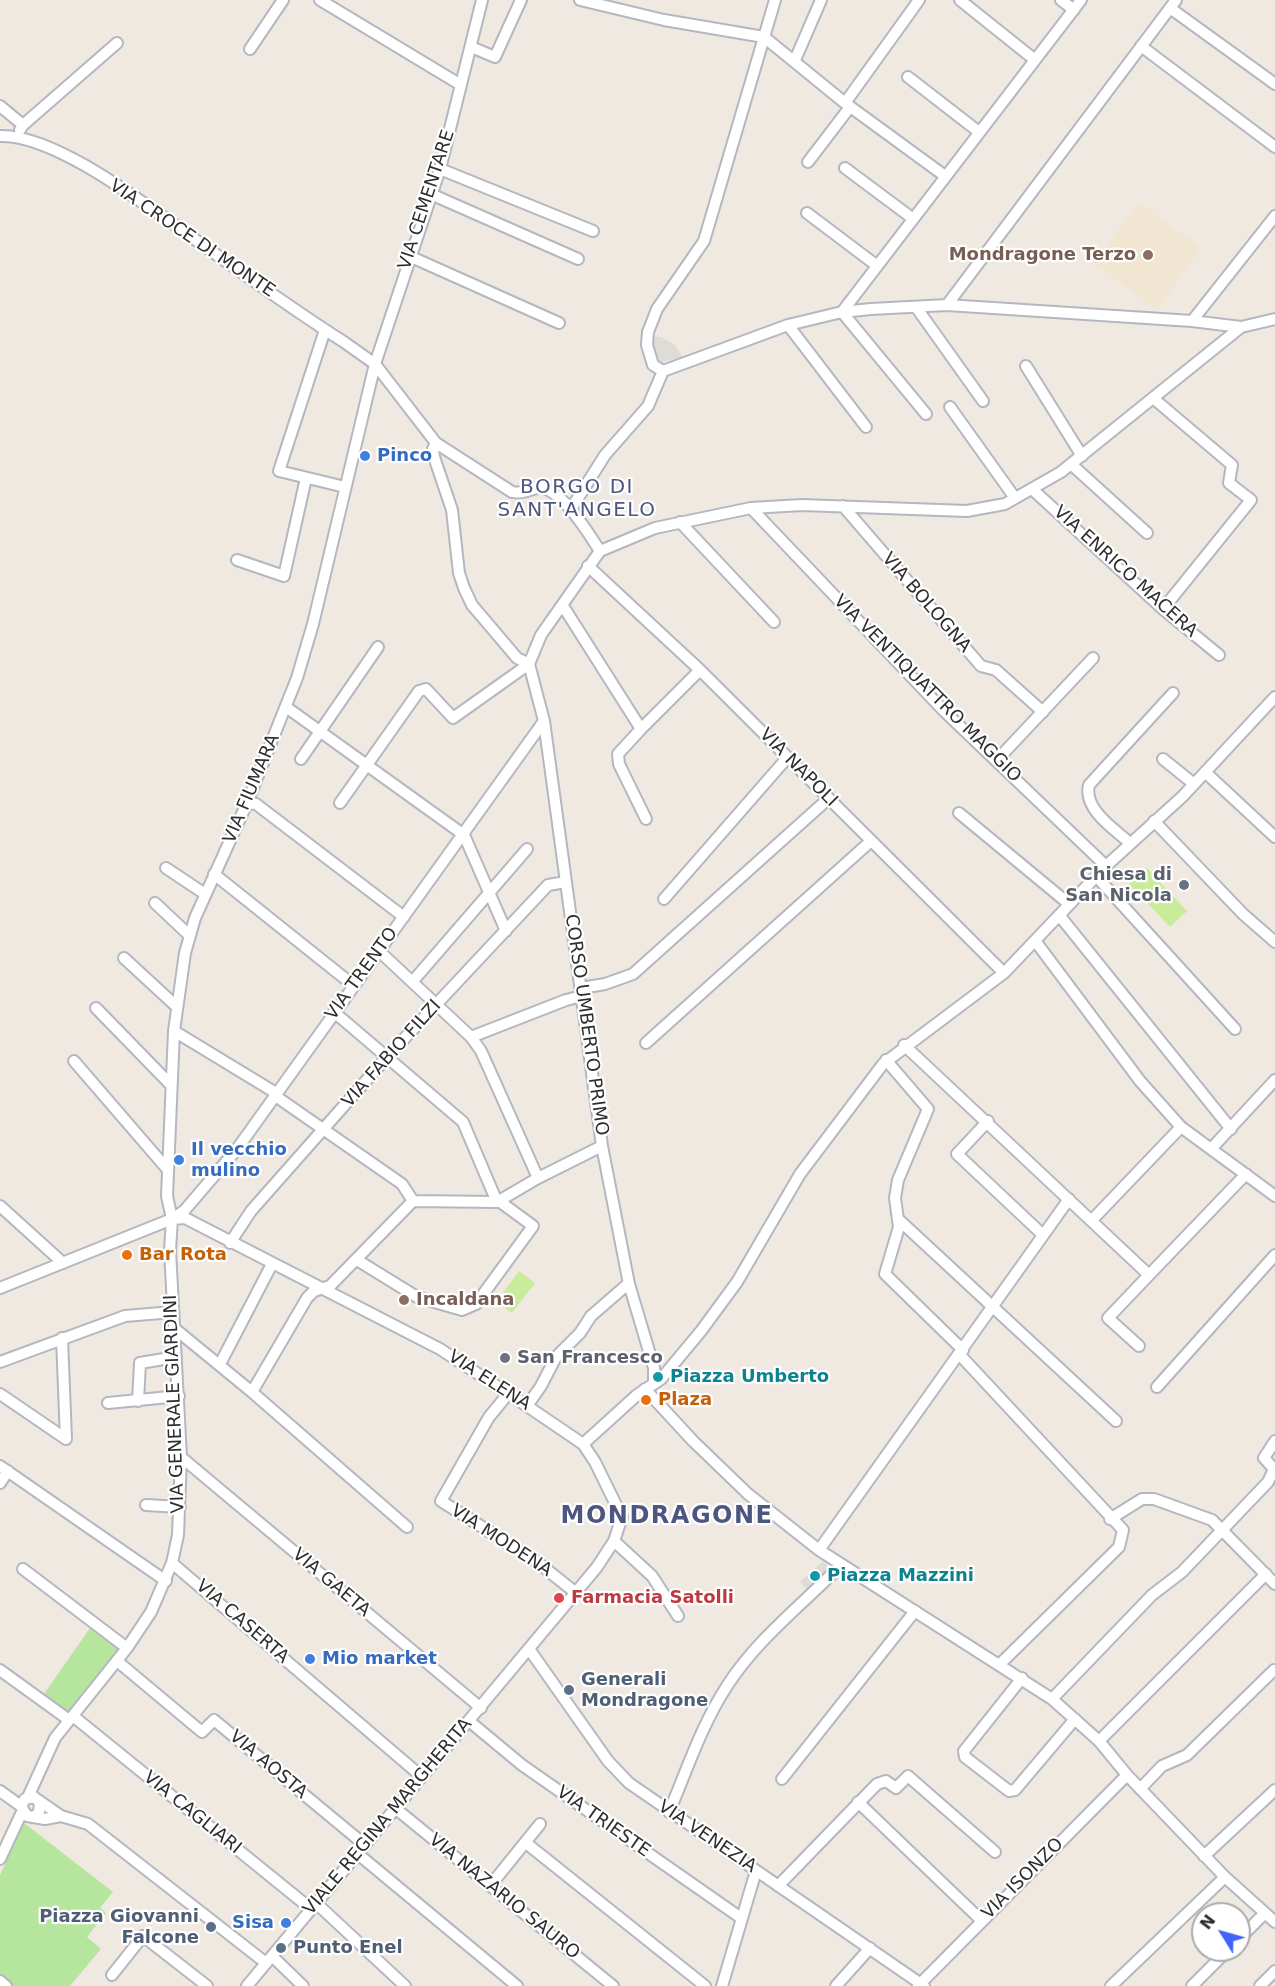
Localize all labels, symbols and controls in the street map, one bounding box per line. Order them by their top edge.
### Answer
street label: VIA CEMENTARE [394,127,460,273]
street label: VIA CROCE DI MONTE [105,176,279,302]
place label: Mondragone Terzo [949,244,1136,266]
marker: Mondragone Terzo [1141,248,1155,262]
place label: Pinco [377,445,432,467]
marker: Pinco [358,449,372,463]
district label: BORGO DI SANT'ANGELO [498,476,656,523]
street label: VIA ENRICO MACERA [1049,502,1201,642]
street label: VIA BOLOGNA [877,549,975,657]
street label: VIA VENTIQUATTRO MAGGIO [829,591,1025,787]
street label: VIA NAPOLI [754,724,842,812]
street label: VIA FIUMARA [219,731,285,847]
place label: Chiesa di San Nicola [1065,864,1172,906]
marker: Chiesa di San Nicola [1177,878,1191,892]
street label: CORSO UMBERTO PRIMO [560,913,612,1137]
street label: VIA TRENTO [321,923,403,1025]
street label: VIA FABIO FILZI [338,996,446,1112]
place label: Il vecchio mulino [191,1139,287,1182]
marker: Il vecchio mulino [172,1153,186,1167]
place label: Bar Rota [139,1244,227,1266]
marker: Bar Rota [120,1248,134,1262]
place label: Incaldana [416,1289,514,1311]
marker: Incaldana [397,1293,411,1307]
street label: VIA GENERALE GIARDINI [160,1294,190,1514]
street label: VIA ELENA [444,1346,534,1416]
place label: San Francesco [517,1347,663,1369]
marker: San Francesco [498,1351,512,1365]
place label: Piazza Umberto [670,1366,829,1388]
marker: Piazza Umberto [651,1370,665,1384]
place label: Plaza [658,1389,712,1411]
marker: Plaza [639,1393,653,1407]
street label: VIA MODENA [446,1500,556,1582]
district label: MONDRAGONE [561,1503,773,1531]
street label: VIA GAETA [288,1544,374,1622]
place label: Piazza Mazzini [827,1565,974,1587]
marker: Piazza Mazzini [808,1569,822,1583]
street label: VIA CASERTA [191,1576,293,1668]
place label: Farmacia Satolli [571,1587,734,1609]
marker: Farmacia Satolli [552,1591,566,1605]
place label: Mio market [322,1648,437,1670]
marker: Mio market [303,1652,317,1666]
place label: Generali Mondragone [581,1669,708,1712]
marker: Generali Mondragone [562,1683,576,1697]
street label: VIALE REGINA MARGHERITA [299,1714,477,1920]
street label: VIA AOSTA [225,1726,311,1804]
street label: VIA CAGLIARI [139,1767,245,1859]
street label: VIA TRIESTE [552,1782,654,1862]
street label: VIA VENEZIA [654,1796,760,1878]
street label: VIA NAZARIO SAURO [424,1830,584,1964]
street label: VIA ISONZO [978,1834,1068,1924]
north arrow [1191,1902,1251,1962]
place label: Piazza Giovanni Falcone [39,1906,199,1948]
text: N [1196,1911,1219,1933]
place label: Sisa [232,1912,274,1934]
marker: Sisa [279,1916,293,1930]
marker: Piazza Giovanni Falcone [204,1920,218,1934]
place label: Punto Enel [293,1937,403,1959]
marker: Punto Enel [274,1941,288,1955]

